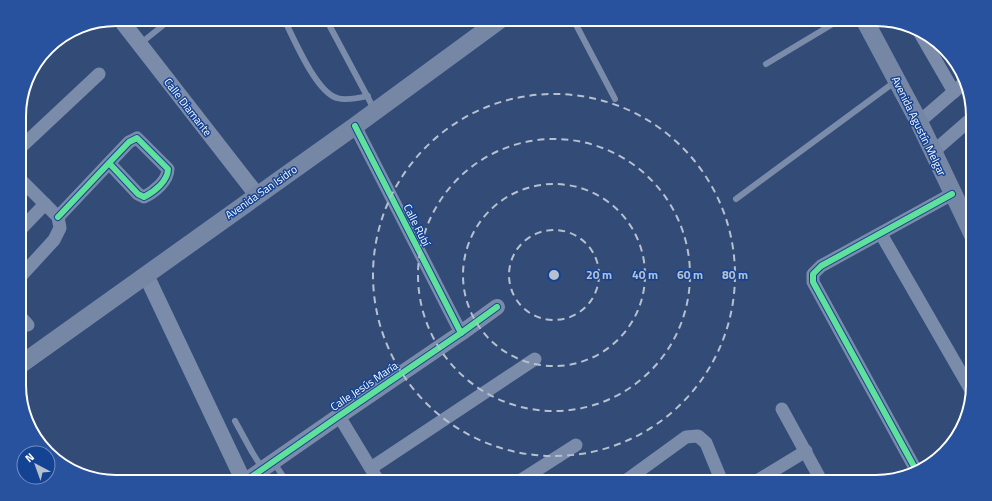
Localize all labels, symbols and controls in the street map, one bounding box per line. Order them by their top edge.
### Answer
street label: Avenida Agustín Melgar [888,73,950,179]
street label: Calle Diamante [160,75,216,140]
street label: Avenida San Isidro [222,161,300,223]
street label: Calle Rubí [400,201,435,250]
text: 20 m [586,265,612,284]
text: 40 m [632,265,658,284]
text: 60 m [677,265,703,284]
text: 80 m [722,265,748,284]
centre of rings [547,268,561,282]
street label: Calle Jesús María [327,357,401,414]
north arrow [16,445,56,485]
text: N [21,449,38,466]

